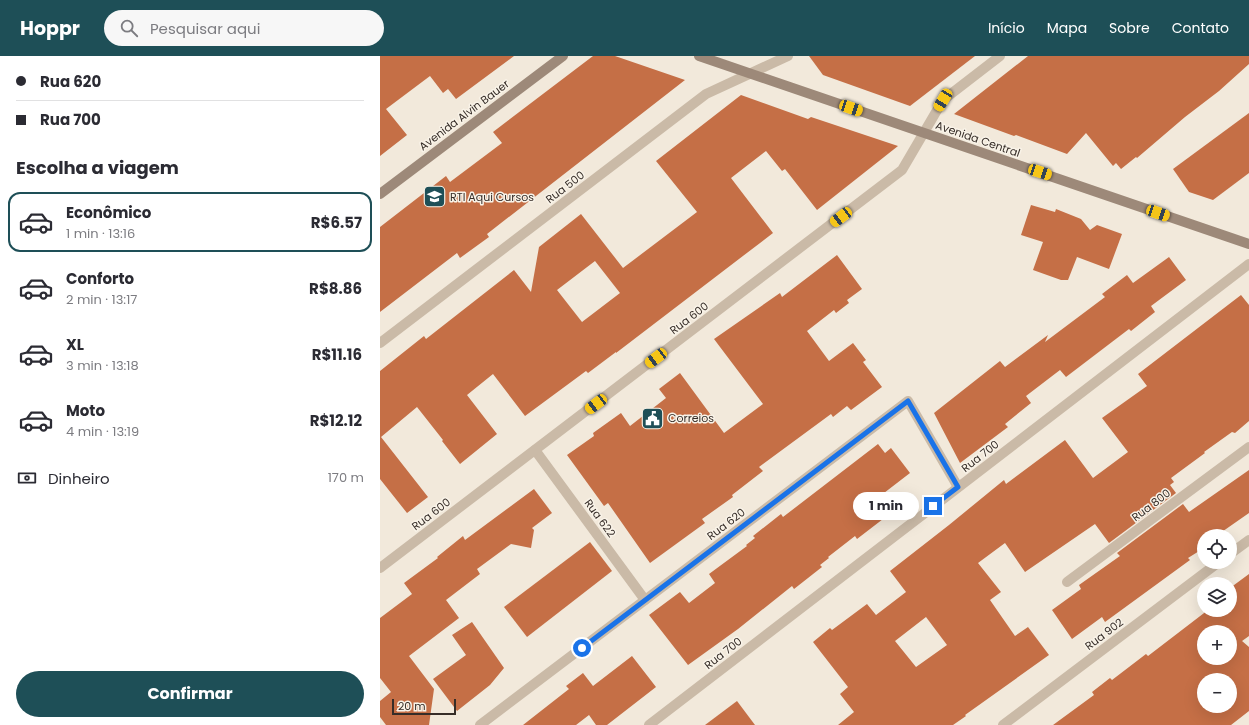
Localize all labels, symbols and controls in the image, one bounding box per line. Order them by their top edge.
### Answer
search box [104,10,384,46]
text: Hoppr [20,15,80,42]
icon: search [118,17,140,39]
text: Pesquisar aqui [150,18,260,39]
text: Início [988,18,1025,38]
text: Mapa [1047,18,1087,38]
text: Sobre [1109,18,1150,38]
text: Contato [1172,18,1229,38]
text: Rua 620 [40,71,101,92]
street label: Avenida Alvin Bauer [416,76,512,154]
car [932,87,954,113]
car [838,98,864,118]
text: Rua 700 [40,109,101,130]
street label: Avenida Central [934,117,1022,161]
text: Escolha a viagem [16,155,179,180]
car [1027,163,1053,181]
street label: Rua 500 [542,167,588,207]
school or university icon: RTI Aqui Cursos [421,184,447,210]
place label: RTI Aqui Cursos [450,189,534,205]
text: Econômico [66,202,151,223]
car [1145,203,1171,223]
icon: car [18,204,54,240]
car [828,205,854,229]
text: R$6.57 [311,212,362,233]
text: 1 min · 13:16 [66,224,135,243]
text: Conforto [66,268,134,289]
icon: car [18,270,54,306]
text: R$8.86 [309,278,362,299]
text: 2 min · 13:17 [66,290,137,309]
street label: Rua 600 [666,298,712,338]
text: XL [66,334,84,355]
icon: car [18,336,54,372]
text: R$11.16 [312,344,362,365]
car [643,346,669,370]
text: 3 min · 13:18 [66,356,139,375]
car [583,392,609,416]
text: Moto [66,400,105,421]
icon: car [18,402,54,438]
public building icon: Correios [639,405,665,431]
text: R$12.12 [310,410,362,431]
place label: Correios [668,410,714,426]
text: 4 min · 13:19 [66,422,139,441]
street label: Rua 700 [958,436,1002,476]
icon: cash [16,467,38,489]
text: Dinheiro [48,468,110,489]
text: 170 m [328,468,364,487]
street label: Rua 800 [1128,485,1174,525]
callout: 1 min [853,492,919,520]
street label: Rua 600 [408,494,454,534]
street label: Rua 622 [581,496,619,540]
text: 1 min [869,496,903,515]
route end [924,497,942,515]
street label: Rua 620 [703,504,749,544]
map controls [1197,529,1237,713]
button: locate [1197,529,1237,569]
button: layers [1197,577,1237,617]
street label: Rua 902 [1082,614,1126,654]
button: + [1197,625,1237,665]
street label: Rua 700 [701,633,745,673]
route start [573,639,591,657]
button: Confirmar [16,671,364,717]
button: − [1197,673,1237,713]
scale bar [392,697,456,716]
text: 20 m [398,698,426,714]

